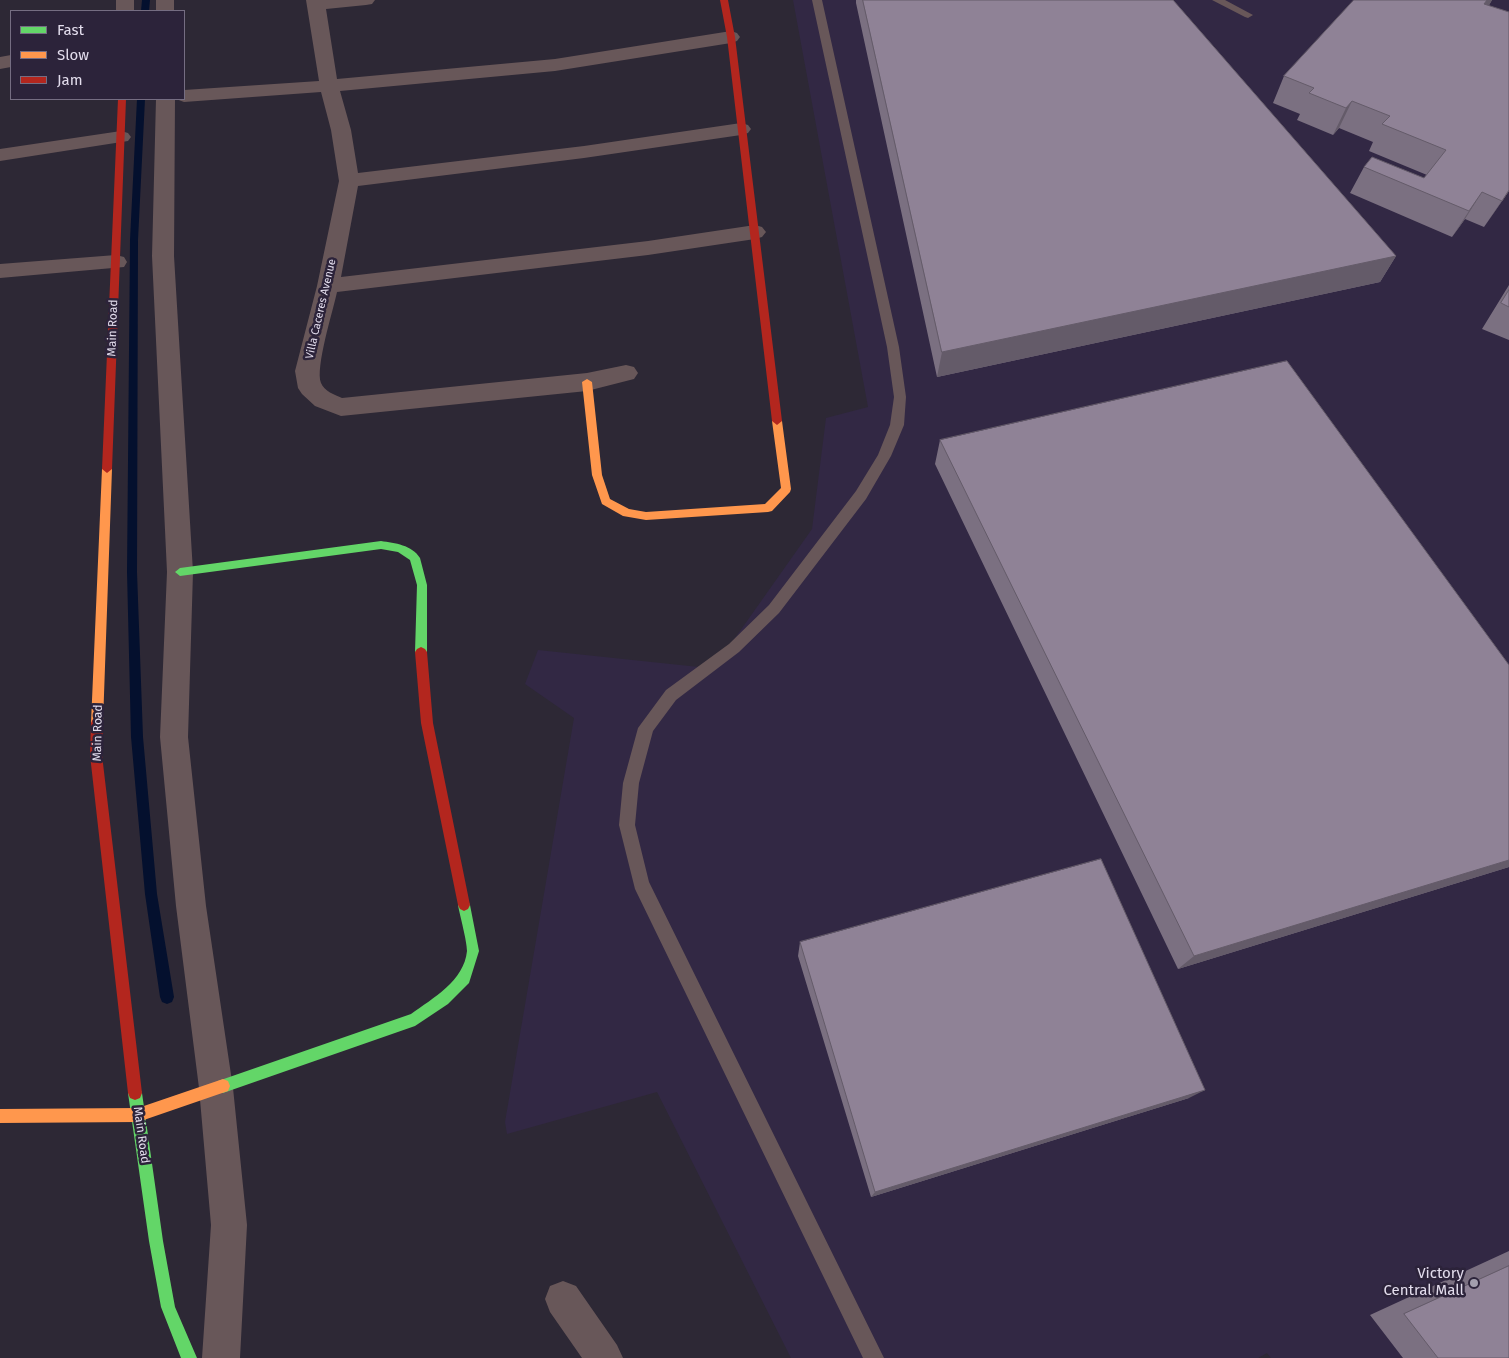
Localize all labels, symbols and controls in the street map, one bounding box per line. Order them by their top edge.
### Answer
legend [10,10,185,100]
text: Fast [57,21,84,39]
text: Slow [57,46,89,64]
text: Jam [57,71,83,89]
street label: Villa Caceres Avenue [303,258,339,360]
street label: Main Road [105,299,121,357]
street label: Main Road [90,704,106,762]
street label: Main Road [130,1106,152,1164]
place label: Victory Central Mall [1383,1265,1464,1300]
marker: Victory Central Mall [1468,1277,1480,1289]

